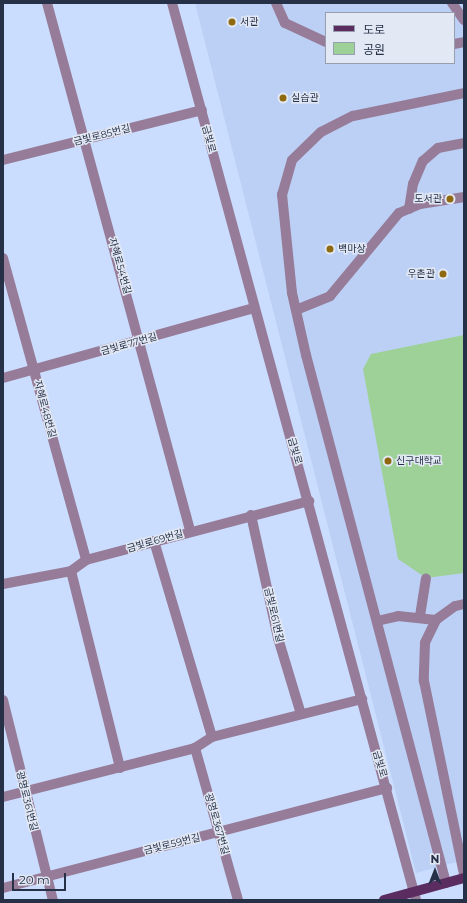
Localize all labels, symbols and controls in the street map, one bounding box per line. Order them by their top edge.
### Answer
legend [325,12,455,64]
place label: 서관 [240,16,258,28]
marker: 서관 [227,17,237,27]
text: 도로 [363,22,385,37]
text: 공원 [363,42,385,57]
place label: 실습관 [291,92,319,104]
marker: 실습관 [278,93,288,103]
street label: 금빛로85번길 [72,122,132,148]
street label: 금빛로 [200,124,218,154]
place label: 도서관 [414,193,442,205]
marker: 도서관 [445,194,455,204]
street label: 자혜로54번길 [106,236,134,296]
place label: 백마상 [338,243,366,255]
marker: 백마상 [325,244,335,254]
place label: 우촌관 [407,268,435,280]
marker: 우촌관 [438,269,448,279]
street label: 금빛로77번길 [100,330,158,358]
street label: 자혜로48번길 [32,379,58,439]
street label: 금빛로 [285,436,305,466]
place label: 신구대학교 [396,455,442,467]
marker: 신구대학교 [383,456,393,466]
street label: 금빛로69번길 [125,527,185,555]
street label: 금빛로61번길 [262,587,286,643]
street label: 금빛로 [370,749,390,779]
street label: 광명로361번길 [14,770,40,832]
street label: 광명로367번길 [202,792,232,856]
street label: 금빛로59번길 [143,831,201,857]
north arrow [415,851,455,891]
text: N [431,852,439,866]
scale bar [14,865,68,891]
text: 20 m [19,872,50,887]

